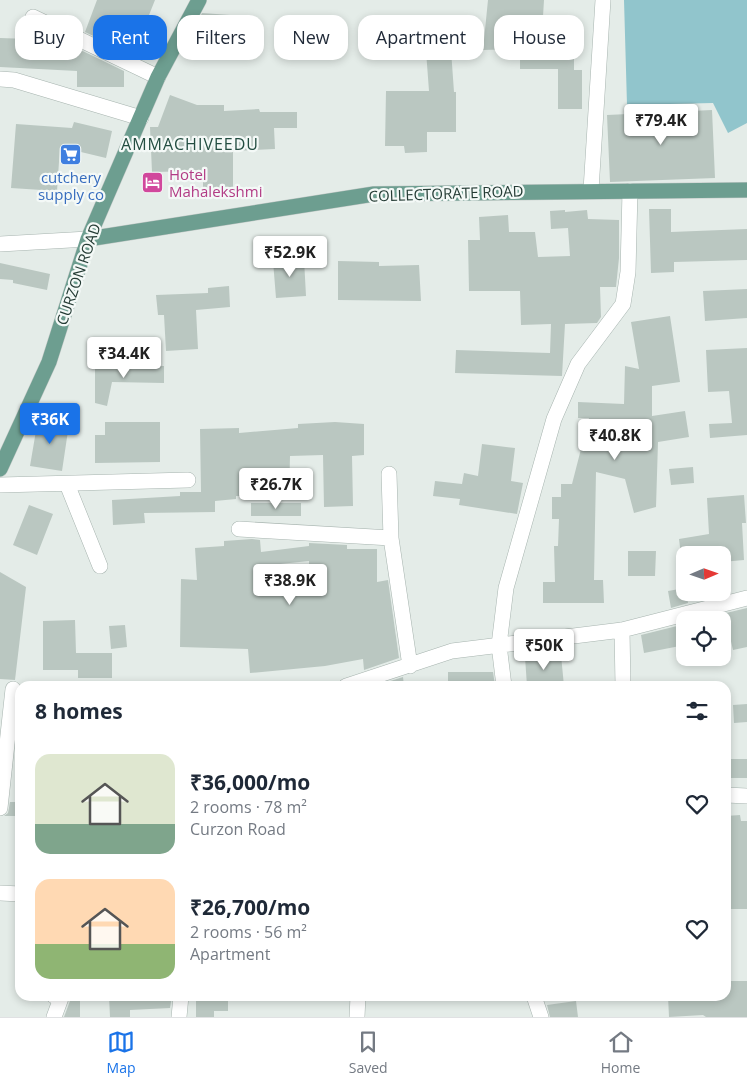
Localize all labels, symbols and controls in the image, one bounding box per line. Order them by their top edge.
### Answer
chip: Buy [15,15,83,60]
chip: Rent [93,15,167,60]
chip: Filters [177,15,264,60]
chip: New [274,15,348,60]
chip: Apartment [358,15,484,60]
chip: House [494,15,584,60]
pin: ₹79.4K [620,104,702,146]
text: ₹79.4K [635,109,687,131]
district label: AMMACHIVEEDU [121,133,259,155]
supermarket icon: cutchery supply co [59,142,83,166]
place label: Hotel Mahalekshmi [169,164,262,201]
place label: cutchery supply co [38,167,104,204]
hotel icon: Hotel Mahalekshmi [141,171,165,195]
street label: COLLECTORATE ROAD [368,180,524,206]
street label: CURZON ROAD [51,220,105,328]
pin: ₹52.9K [249,236,331,278]
text: ₹52.9K [264,241,316,263]
pin: ₹34.4K [83,336,165,379]
text: ₹34.4K [98,342,150,364]
pin: ₹36K [20,402,80,445]
text: ₹36K [31,408,69,430]
pin: ₹40.8K [574,418,656,461]
text: ₹40.8K [589,424,641,446]
pin: ₹26.7K [235,468,317,510]
text: ₹26.7K [250,473,302,495]
north arrow [676,546,731,601]
map controls [676,546,731,666]
pin: ₹38.9K [249,564,331,606]
text: ₹38.9K [264,569,316,591]
button: locate [676,611,731,666]
pin: ₹50K [514,628,574,671]
text: ₹50K [525,634,563,656]
text: 8 homes [35,697,123,725]
icon: filters [683,697,711,725]
text: ₹36,000/mo [190,768,310,796]
icon: home [75,774,135,834]
icon: heart [683,790,711,818]
text: 2 rooms · 78 m² [190,796,307,818]
text: Curzon Road [190,818,286,840]
text: ₹26,700/mo [190,893,310,921]
icon: home [75,899,135,959]
icon: heart [683,915,711,943]
text: 2 rooms · 56 m² [190,921,307,943]
text: Apartment [190,943,270,965]
tab: Map [107,1028,136,1077]
tab: Saved [349,1028,388,1077]
tab: Home [601,1028,640,1077]

